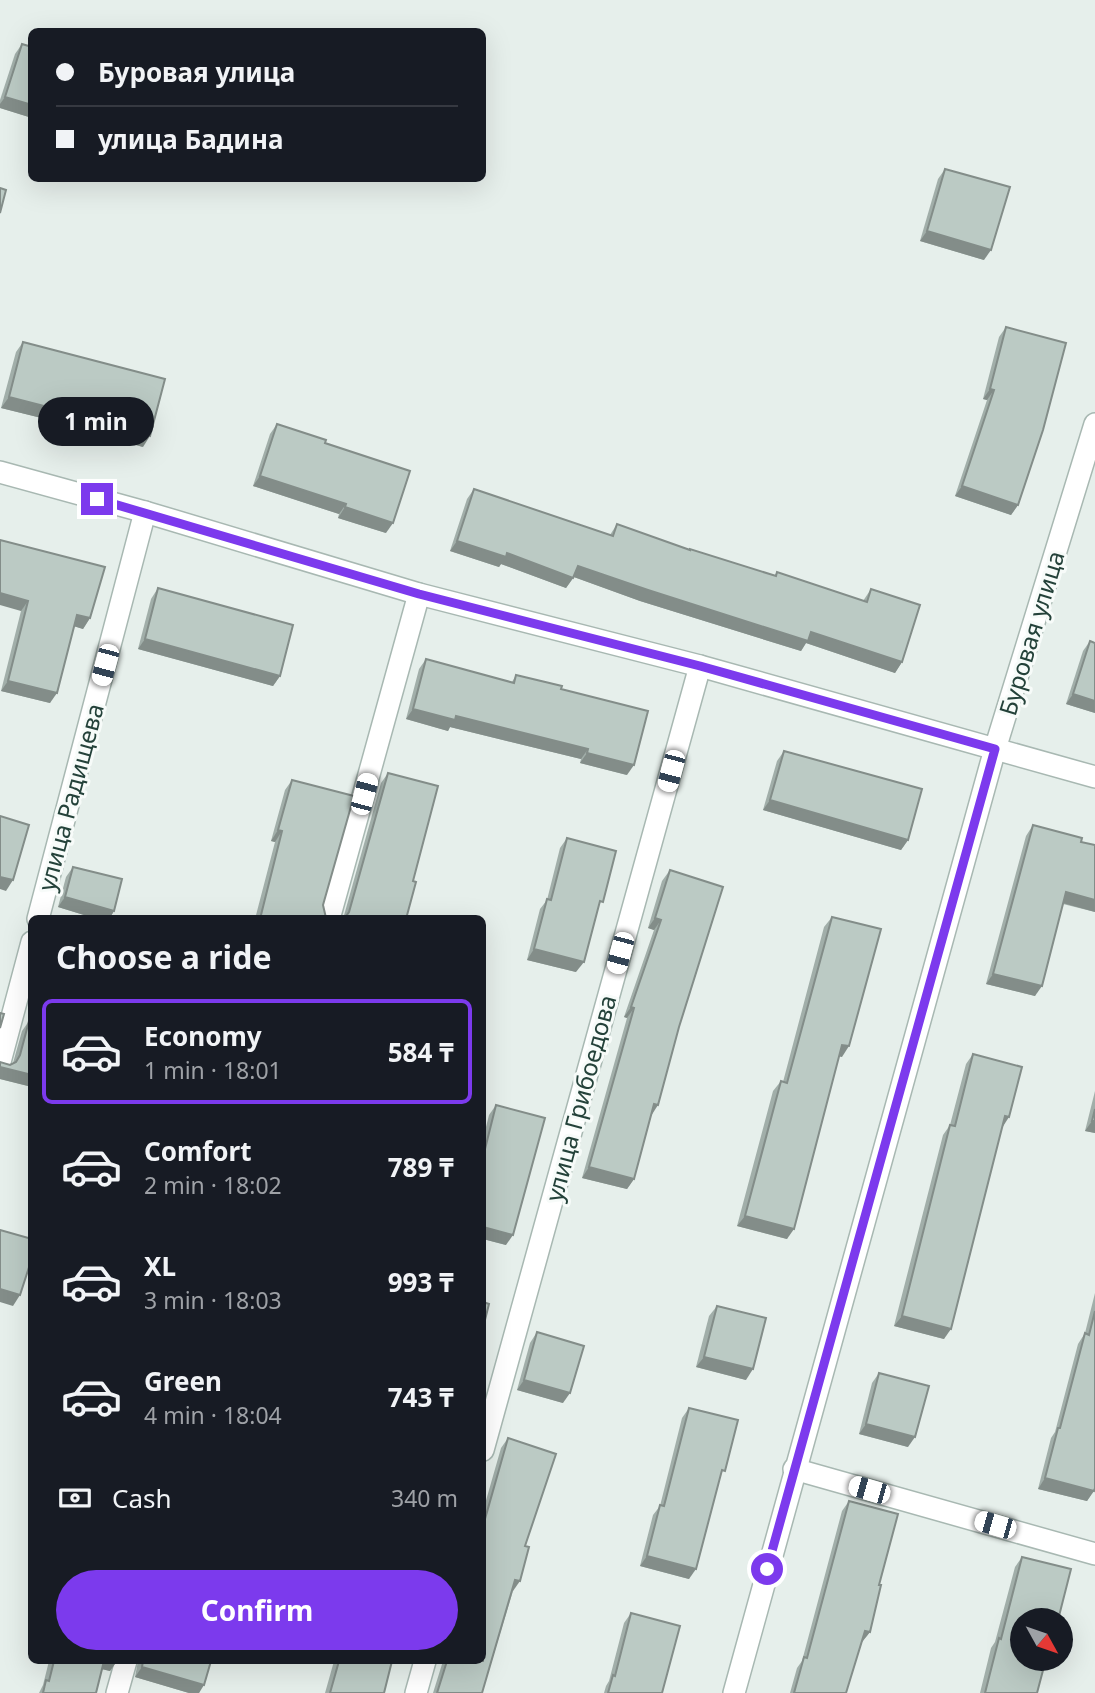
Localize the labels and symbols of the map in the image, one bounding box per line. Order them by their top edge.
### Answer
callout: 1 min [39,398,155,447]
route end [81,483,113,515]
street label: Буровая улица [990,547,1072,719]
car [90,642,121,688]
street label: улица Радищева [29,700,111,894]
car [656,748,687,794]
car [349,771,380,817]
car [605,930,636,976]
street label: улица Грибоедова [537,991,623,1205]
car [846,1474,893,1506]
car [972,1509,1019,1541]
route start [751,1553,783,1585]
north arrow [1010,1608,1073,1671]

